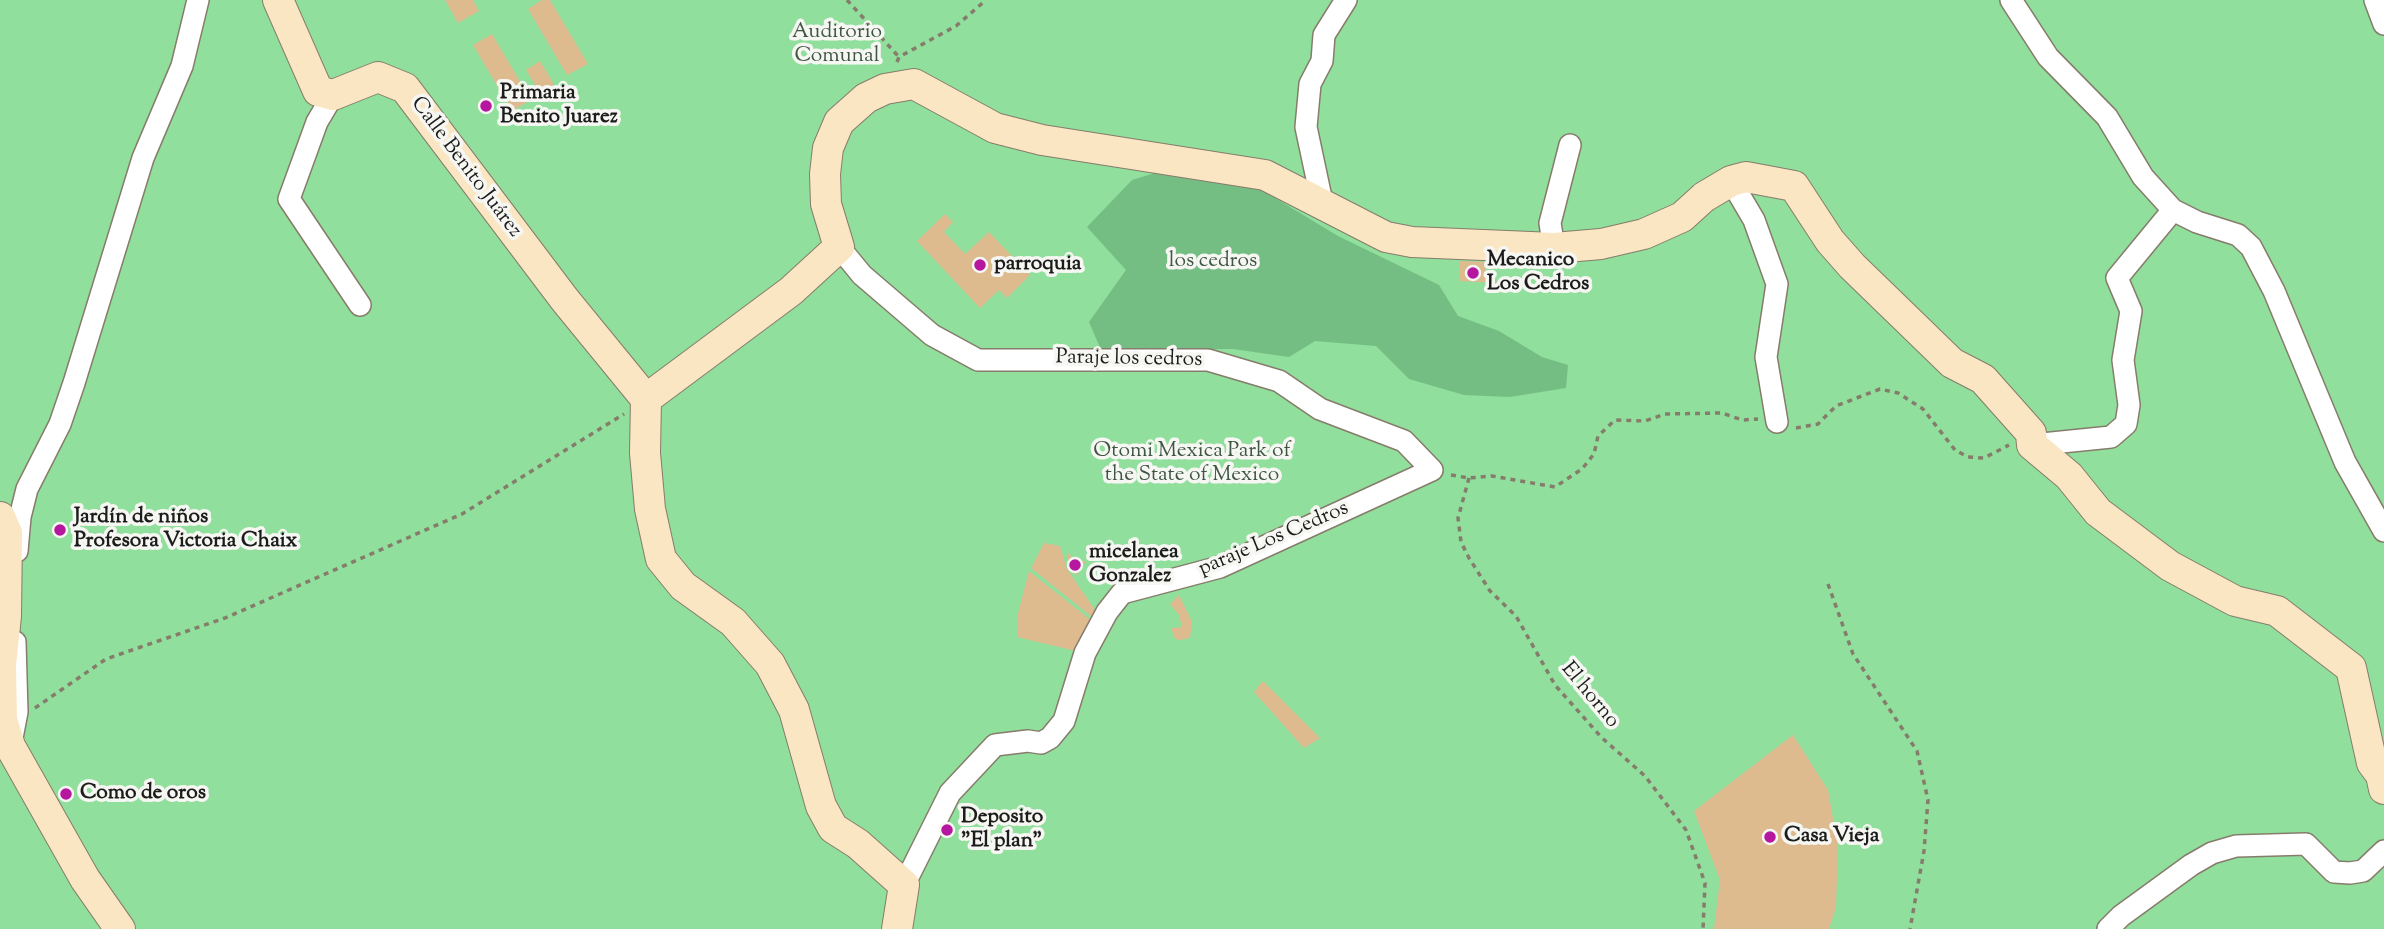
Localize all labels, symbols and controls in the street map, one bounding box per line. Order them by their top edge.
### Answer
park label: Auditorio Comunal [792,20,882,70]
place label: Primaria Benito Juarez [500,81,618,131]
street label: Calle Benito Juárez [404,93,526,243]
marker: Primaria Benito Juarez [478,98,494,114]
place label: Mecanico Los Cedros [1487,248,1589,298]
park label: los cedros [1169,249,1257,275]
place label: parroquia [994,252,1082,278]
marker: parroquia [972,257,988,273]
marker: Mecanico Los Cedros [1465,265,1481,281]
street label: Paraje los cedros [1055,346,1203,374]
park label: Otomi Mexica Park of the State of Mexico [1093,439,1291,489]
street label: paraje Los Cedros [1195,497,1353,583]
place label: Jardín de niños Profesora Victoria Chaix [74,505,297,555]
marker: Jardín de niños Profesora Victoria Chaix [52,522,68,538]
place label: micelanea Gonzalez [1089,540,1179,590]
marker: micelanea Gonzalez [1067,557,1083,573]
street label: El horno [1554,658,1624,734]
place label: Como de oros [80,781,206,807]
marker: Como de oros [58,786,74,802]
place label: Deposito "El plan" [961,805,1043,855]
marker: Deposito "El plan" [939,822,955,838]
place label: Casa Vieja [1784,824,1879,850]
marker: Casa Vieja [1762,829,1778,845]

